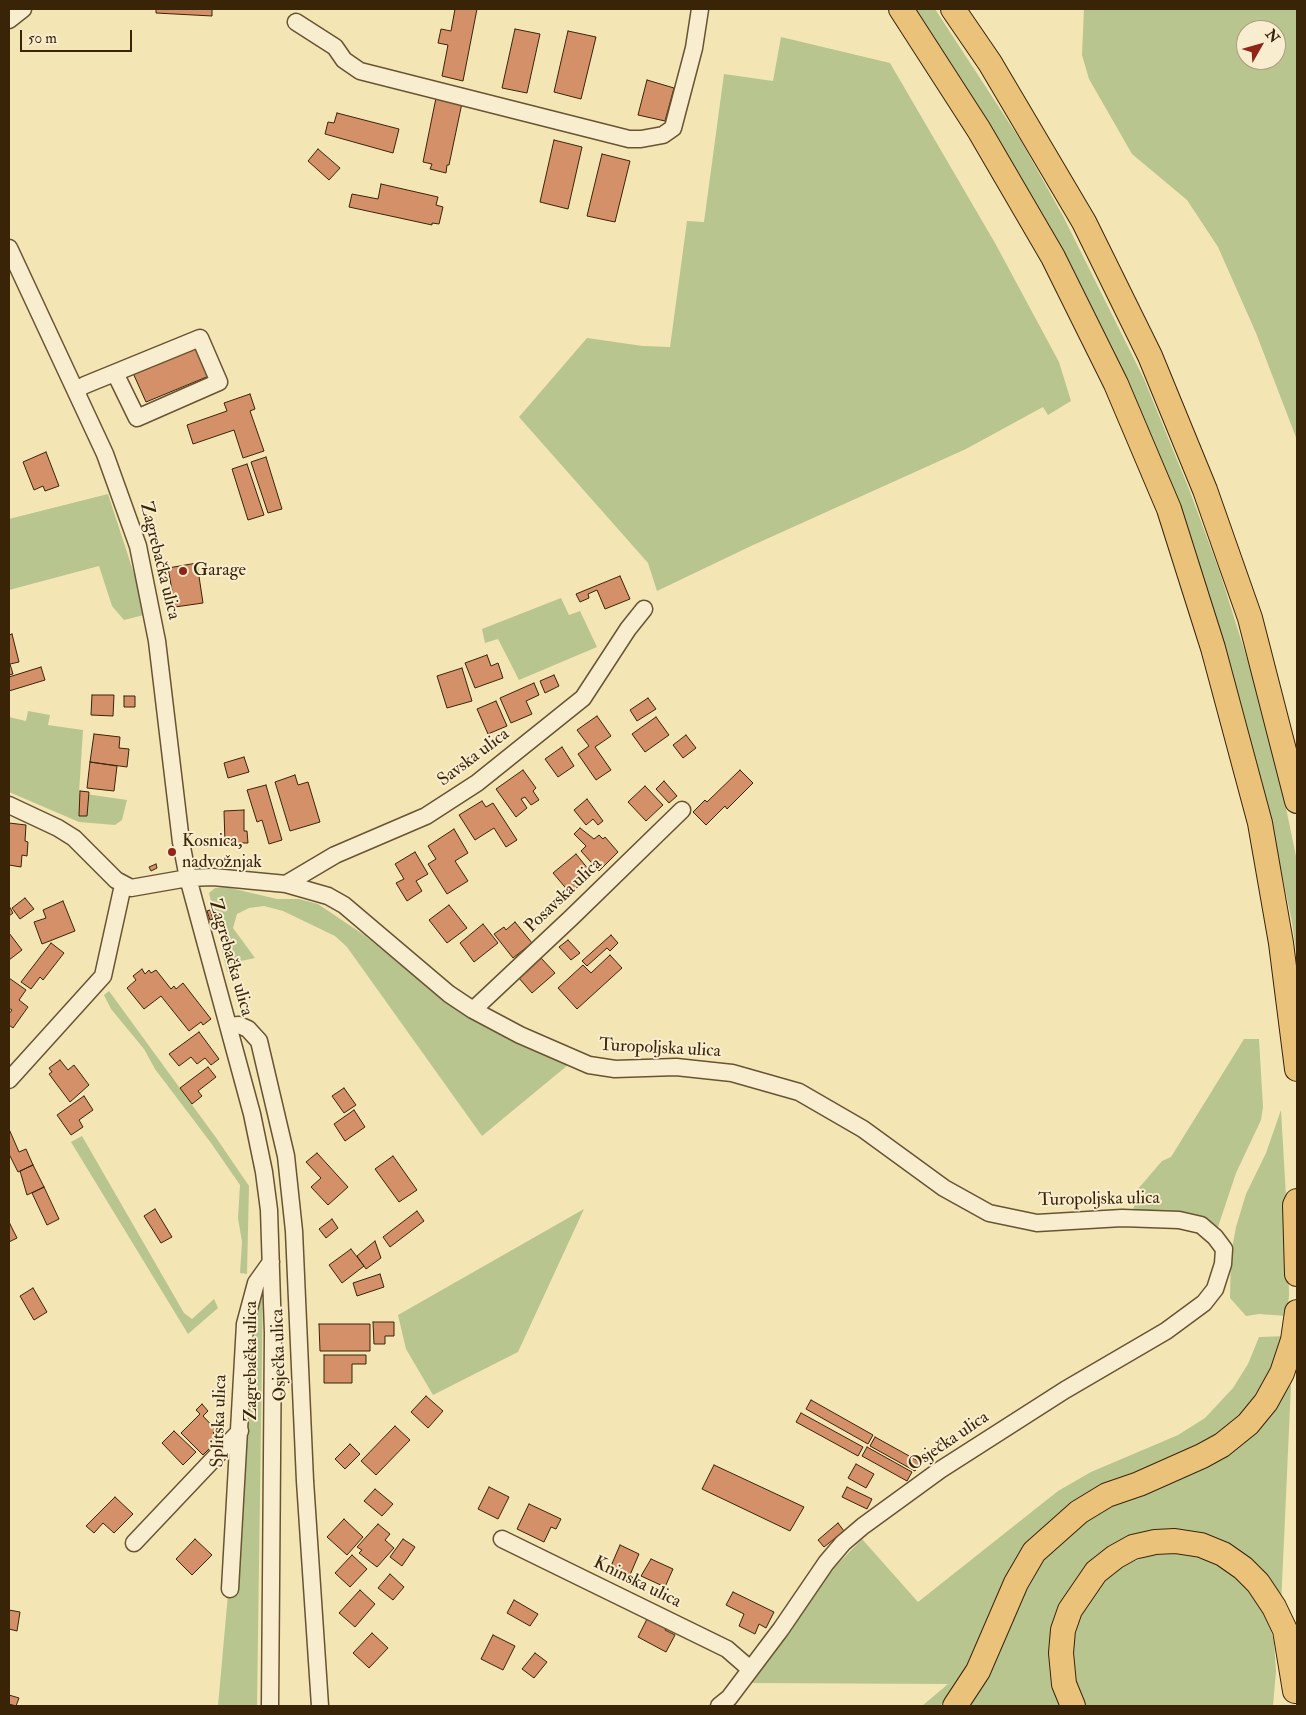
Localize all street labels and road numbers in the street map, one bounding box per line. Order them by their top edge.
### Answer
street label: Zagrebačka ulica [134,500,184,622]
street label: Savska ulica [434,724,514,792]
street label: Posavska ulica [521,854,607,938]
street label: Zagrebačka ulica [203,897,257,1019]
street label: Turopoljska ulica [599,1035,721,1063]
street label: Turopoljska ulica [1038,1188,1160,1212]
street label: Zagrebačka ulica [241,1301,263,1421]
street label: Osječka ulica [268,1308,292,1402]
street label: Splitska ulica [208,1374,232,1468]
street label: Osječka ulica [905,1407,993,1477]
street label: Kninska ulica [590,1552,684,1614]

